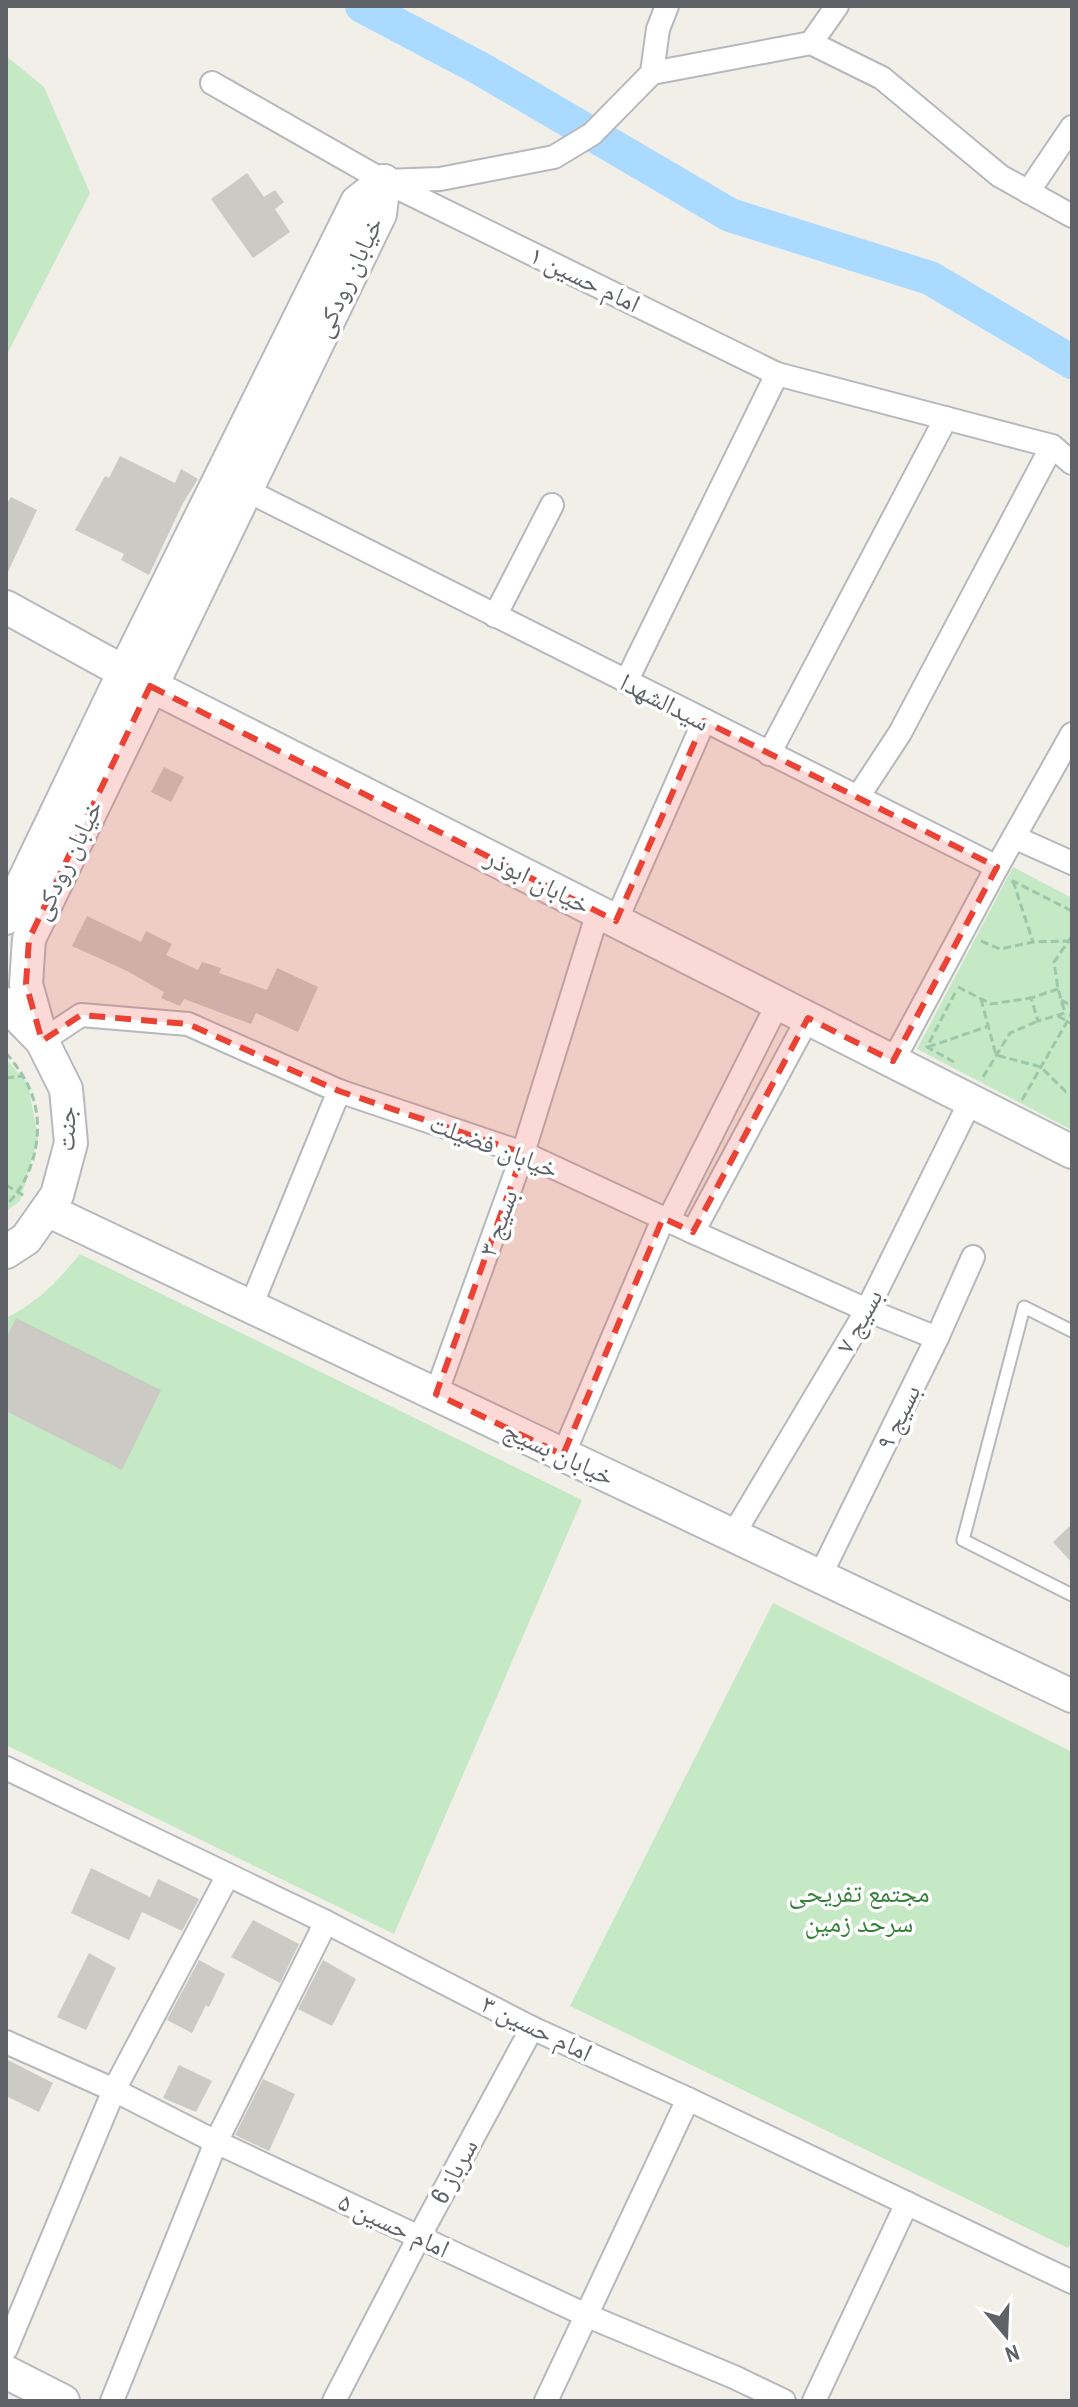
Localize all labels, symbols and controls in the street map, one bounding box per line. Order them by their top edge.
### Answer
street label: خیابان رودکی [304,211,391,343]
street label: امام حسین ۱ [524,237,646,321]
street label: سیدالشهدا [614,664,716,739]
street label: خیابان رودکی [23,794,111,925]
street label: خیابان ابوذر [479,839,597,922]
street label: خیابان فضیلت [425,1105,564,1186]
street label: جنت [48,1106,83,1152]
street label: بسیج ۳ [469,1185,526,1261]
street label: بسیج ۷ [827,1282,891,1359]
street label: بسیج ۹ [867,1378,928,1455]
street label: خیابان بسیج [498,1412,620,1493]
park label: مجتمع تفریحی سرحد زمین [788,1875,930,1940]
street label: امام حسین ۳ [476,1986,598,2070]
street label: سرباز 6 [421,2132,486,2209]
street label: امام حسین ۵ [332,2183,456,2267]
north arrow [966,2295,1046,2375]
text: N [1001,2338,1024,2370]

